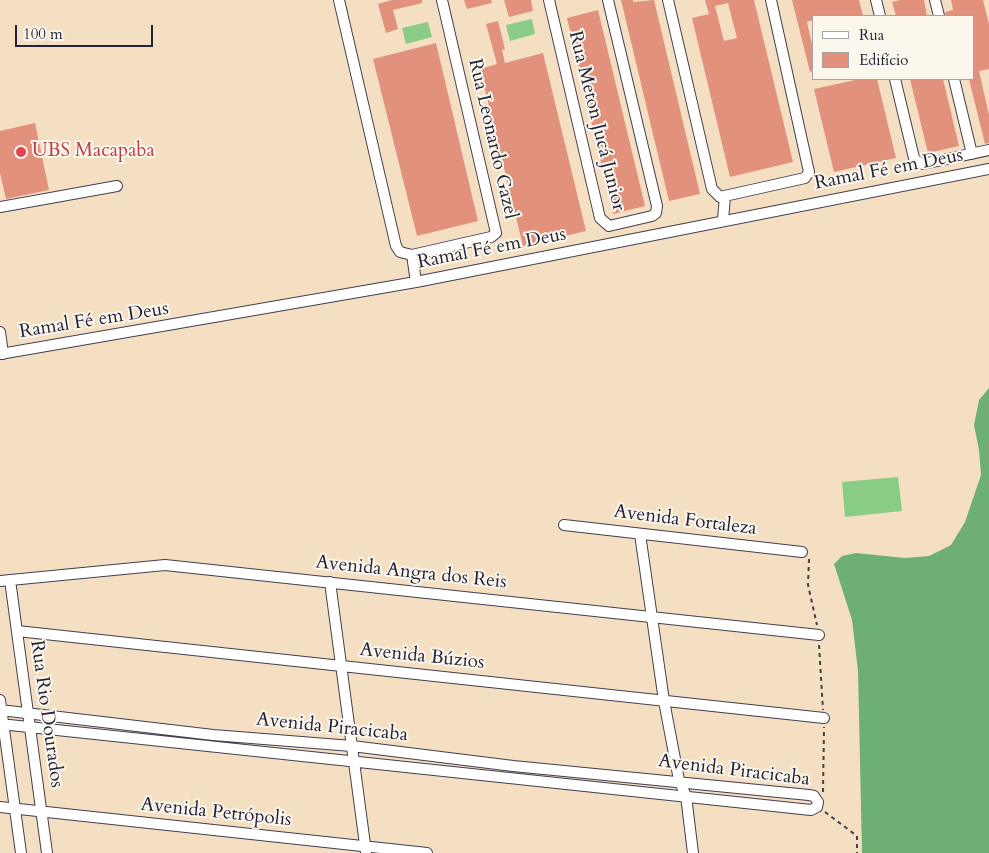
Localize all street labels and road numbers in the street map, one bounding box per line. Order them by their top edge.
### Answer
street label: Rua Meton Jucá Junior [563,29,629,213]
street label: Rua Leonardo Gazel [462,57,522,221]
street label: Ramal Fé em Deus [813,144,965,196]
street label: Ramal Fé em Deus [416,223,568,275]
street label: Ramal Fé em Deus [18,298,170,344]
street label: Avenida Fortaleza [612,501,758,541]
street label: Avenida Angra dos Reis [314,552,508,594]
street label: Rua Rio Dourados [24,639,68,789]
street label: Avenida Búzios [359,639,485,675]
street label: Avenida Piracicaba [255,709,409,747]
street label: Avenida Piracicaba [657,750,811,792]
street label: Avenida Petrópolis [140,794,292,832]

